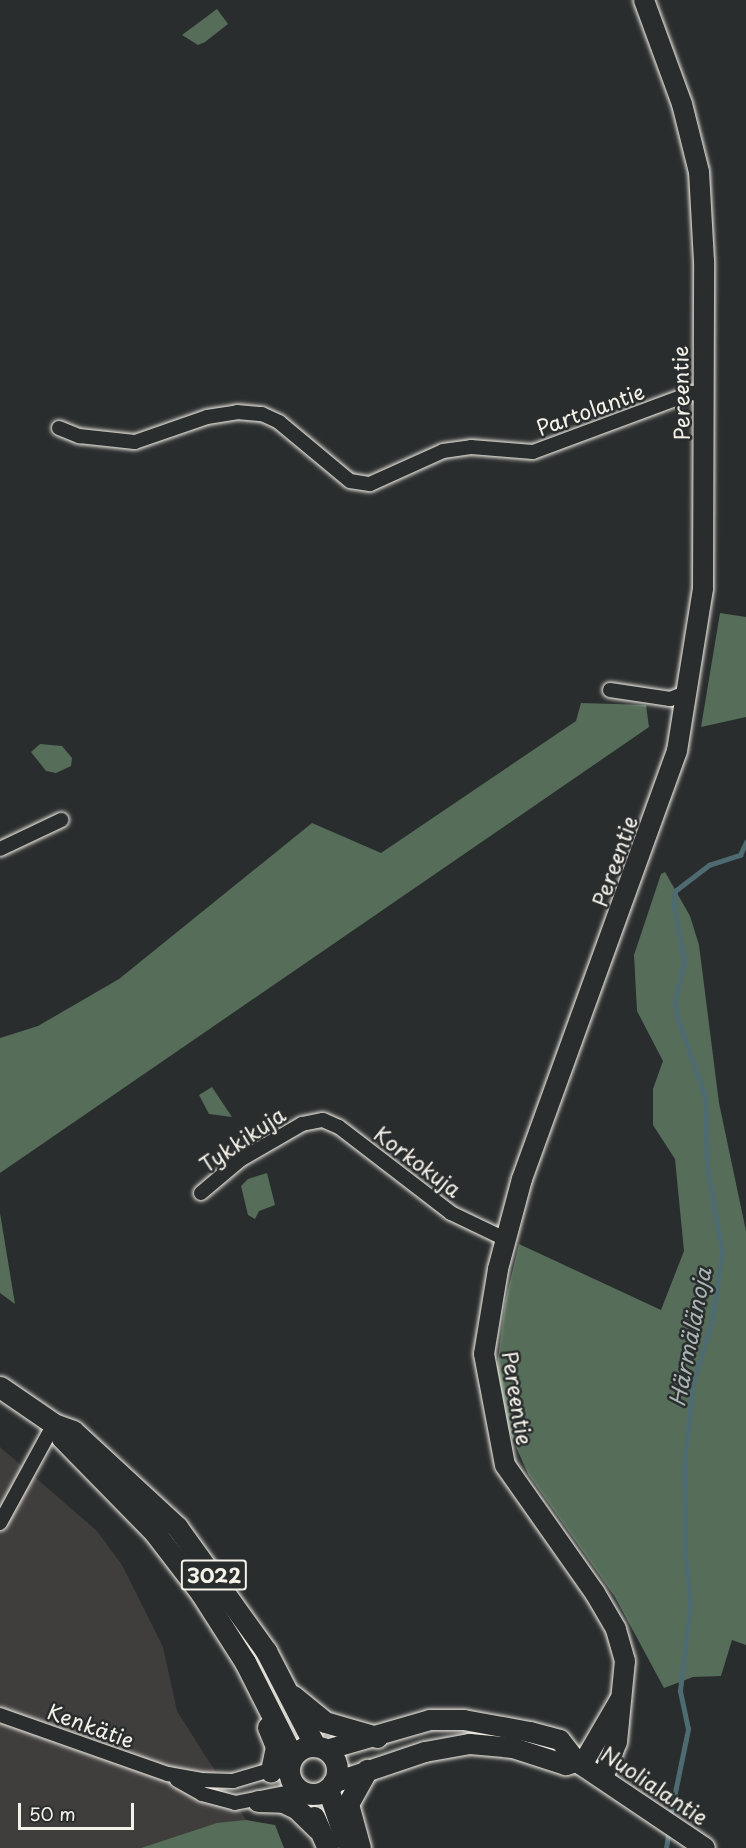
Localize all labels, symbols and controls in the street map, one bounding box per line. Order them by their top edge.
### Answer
street label: Pereentie [667,345,693,441]
street label: Partolantie [532,378,648,440]
street label: Pereentie [586,812,642,910]
street label: Tykkikuja [194,1101,290,1177]
street label: Korkokuja [370,1120,466,1202]
water label: Härmälänoja [663,1265,715,1409]
street label: Pereentie [498,1349,538,1447]
road number: 3022 [180,1558,248,1592]
street label: Kenkätie [44,1698,138,1752]
street label: Nuolialantie [597,1740,713,1830]
scale bar [21,1791,136,1829]
text: 50 m [29,1800,76,1827]

